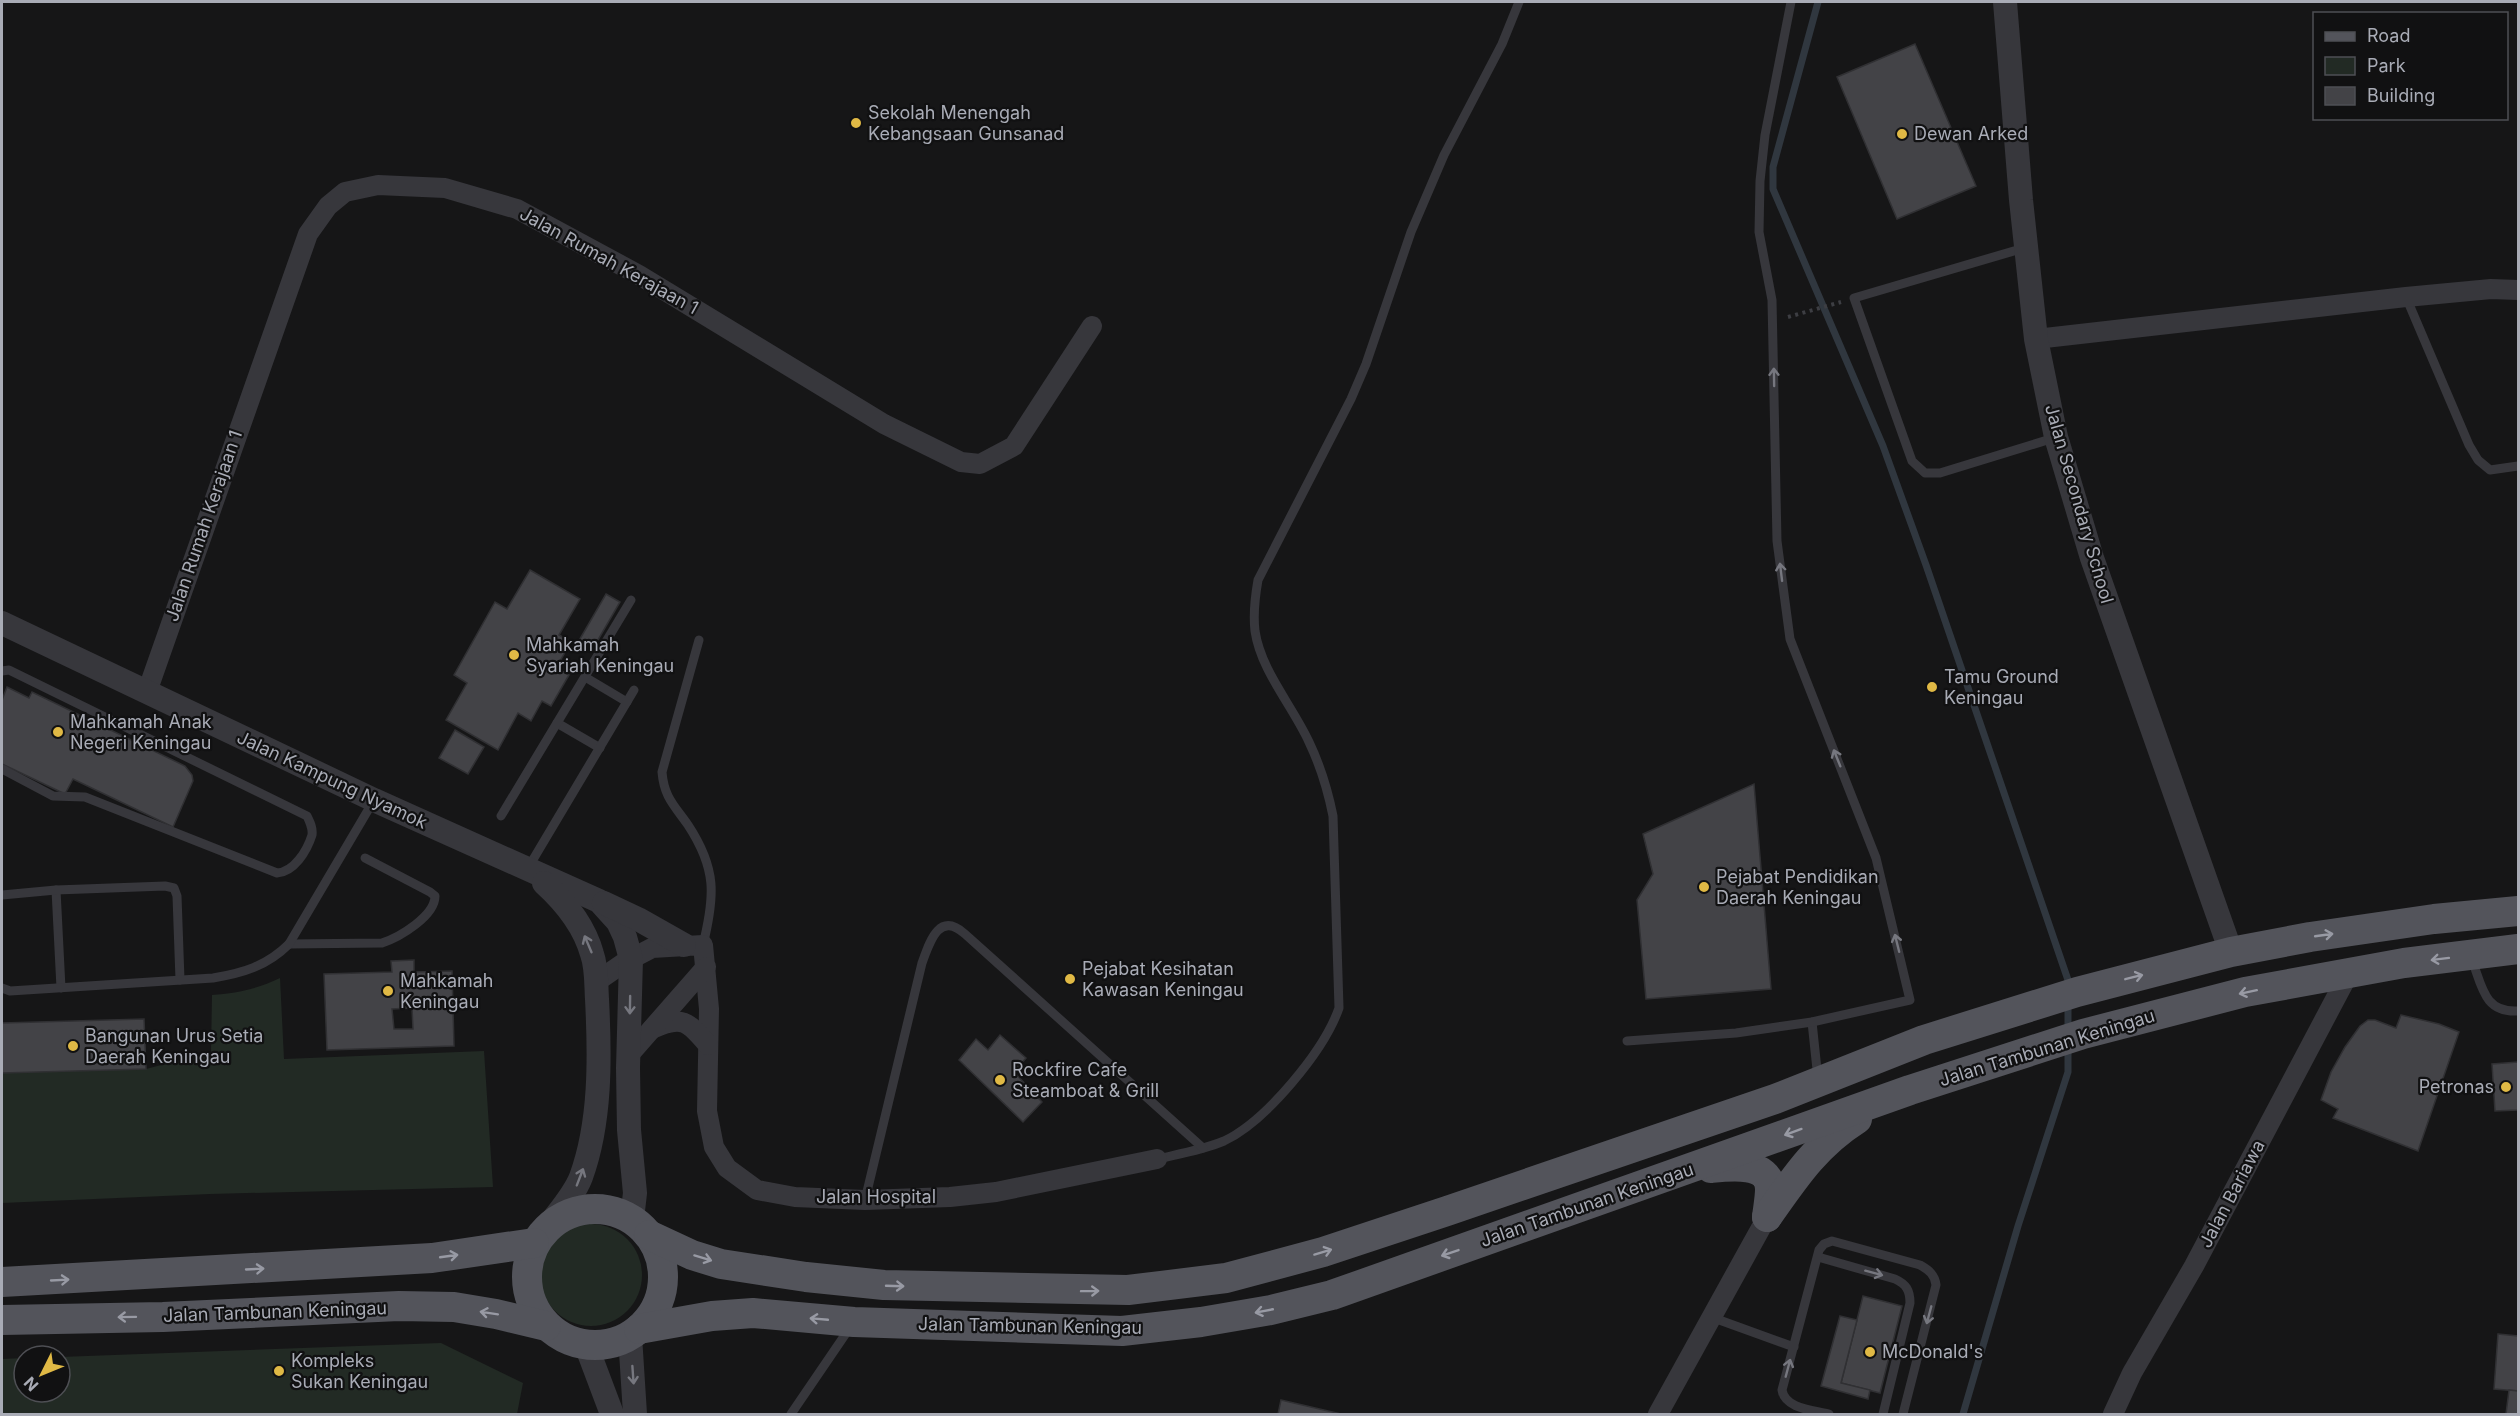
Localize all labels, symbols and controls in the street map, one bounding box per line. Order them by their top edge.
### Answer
legend [2313,12,2508,120]
text: Road [2367,25,2410,46]
text: Park [2367,55,2406,76]
text: Building [2367,85,2435,106]
place label: Sekolah Menengah Kebangsaan Gunsanad [868,102,1064,144]
marker: Sekolah Menengah Kebangsaan Gunsanad [849,116,863,130]
place label: Dewan Arked [1914,123,2028,144]
marker: Dewan Arked [1895,127,1909,141]
street label: Jalan Rumah Kerajaan 1 [516,203,702,318]
one-way arrow [1768,368,1780,388]
street label: Jalan Secondary School [2041,402,2118,606]
street label: Jalan Rumah Kerajaan 1 [161,428,246,624]
one-way arrow [1775,563,1786,583]
place label: Mahkamah Syariah Keningau [526,634,674,676]
marker: Mahkamah Syariah Keningau [507,648,521,662]
place label: Tamu Ground Keningau [1944,666,2059,708]
marker: Tamu Ground Keningau [1925,680,1939,694]
place label: Mahkamah Anak Negeri Keningau [70,711,212,753]
marker: Mahkamah Anak Negeri Keningau [51,725,65,739]
street label: Jalan Kampung Nyamok [234,726,431,833]
one-way arrow [1830,749,1841,767]
place label: Pejabat Pendidikan Daerah Keningau [1716,866,1879,908]
marker: Pejabat Pendidikan Daerah Keningau [1697,880,1711,894]
one-way arrow [2314,929,2334,940]
one-way arrow [1890,933,1902,952]
one-way arrow [582,935,593,953]
one-way arrow [2430,954,2450,965]
place label: Pejabat Kesihatan Kawasan Keningau [1082,958,1244,1000]
place label: Mahkamah Keningau [400,970,494,1012]
one-way arrow [2124,970,2143,982]
marker: Pejabat Kesihatan Kawasan Keningau [1063,972,1077,986]
marker: Mahkamah Keningau [381,984,395,998]
one-way arrow [2238,987,2258,998]
one-way arrow [624,994,635,1014]
street label: Jalan Tambunan Keningau [1937,1005,2157,1090]
place label: Bangunan Urus Setia Daerah Keningau [85,1025,263,1067]
marker: Bangunan Urus Setia Daerah Keningau [66,1039,80,1053]
place label: Rockfire Cafe Steamboat & Grill [1012,1059,1159,1101]
marker: Rockfire Cafe Steamboat & Grill [993,1073,1007,1087]
place label: Petronas [2419,1076,2494,1097]
marker: Petronas [2499,1080,2513,1094]
one-way arrow [1784,1127,1803,1138]
street label: Jalan Bariawa [2194,1136,2269,1251]
street label: Jalan Tambunan Keningau [1477,1158,1696,1251]
one-way arrow [575,1169,586,1187]
street label: Jalan Hospital [816,1186,936,1207]
one-way arrow [1313,1246,1332,1257]
one-way arrow [1442,1249,1460,1260]
one-way arrow [439,1250,459,1261]
one-way arrow [693,1253,712,1264]
one-way arrow [244,1263,264,1274]
one-way arrow [1864,1267,1883,1279]
one-way arrow [49,1274,69,1285]
one-way arrow [885,1280,905,1291]
one-way arrow [1080,1285,1100,1297]
street label: Jalan Tambunan Keningau [163,1297,387,1326]
one-way arrow [1922,1305,1934,1324]
one-way arrow [1255,1306,1275,1317]
one-way arrow [480,1307,500,1318]
one-way arrow [117,1312,137,1323]
one-way arrow [810,1313,830,1324]
street label: Jalan Tambunan Keningau [918,1313,1142,1338]
place label: McDonald's [1882,1341,1983,1362]
north arrow [12,1344,72,1404]
marker: McDonald's [1863,1345,1877,1359]
place label: Kompleks Sukan Keningau [291,1350,428,1392]
one-way arrow [1783,1359,1794,1378]
marker: Kompleks Sukan Keningau [272,1364,286,1378]
one-way arrow [628,1365,639,1385]
text: N [20,1373,43,1396]

